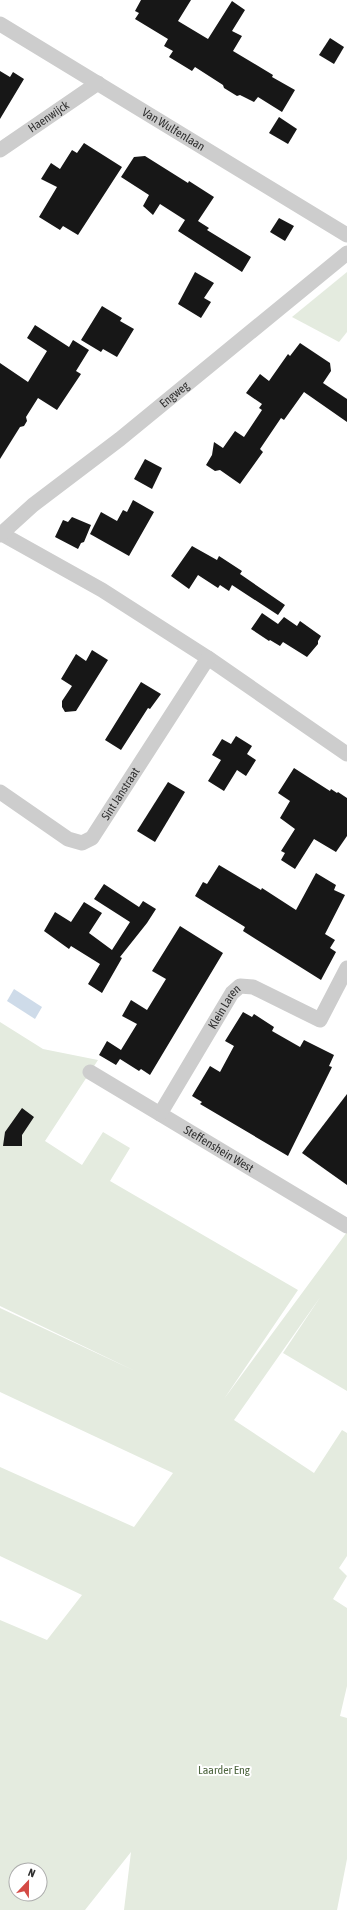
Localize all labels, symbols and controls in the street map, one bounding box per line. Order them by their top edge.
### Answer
street label: Haenwijck [26,97,72,136]
street label: Van Wulfenlaan [140,105,207,154]
street label: Engweg [157,378,192,411]
street label: Sint Janstraat [98,764,143,823]
street label: Klein Laren [205,982,243,1032]
street label: Steffenshein West [181,1123,257,1176]
park label: Laarder Eng [198,1763,251,1777]
north arrow [8,1862,48,1902]
text: N [26,1866,37,1880]

